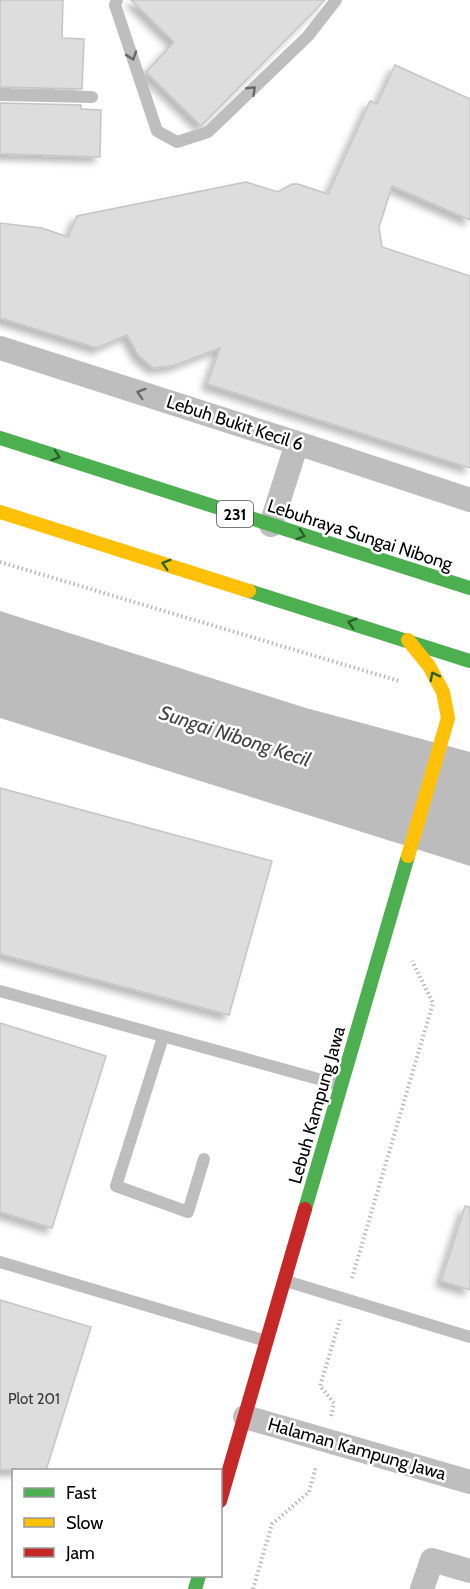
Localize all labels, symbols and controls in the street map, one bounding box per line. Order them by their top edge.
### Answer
one-way arrow [125,50,138,60]
one-way arrow [245,86,255,97]
one-way arrow [136,388,147,400]
street label: Lebuh Bukit Kecil 6 [164,390,306,456]
one-way arrow [50,449,61,461]
street label: Lebuhraya Sungai Nibong [265,495,456,576]
road number: 231 [217,501,253,527]
one-way arrow [295,528,306,540]
one-way arrow [161,559,172,571]
one-way arrow [347,617,358,630]
one-way arrow [430,672,441,682]
water label: Sungai Nibong Kecil [156,700,314,772]
street label: Lebuh Kampung Jawa [284,1023,350,1186]
house number: Plot 201 [8,1390,60,1408]
street label: Halaman Kampung Jawa [265,1413,449,1485]
legend [12,1469,222,1577]
text: Fast [66,1482,97,1504]
text: Slow [66,1512,103,1534]
text: Jam [65,1542,95,1564]

